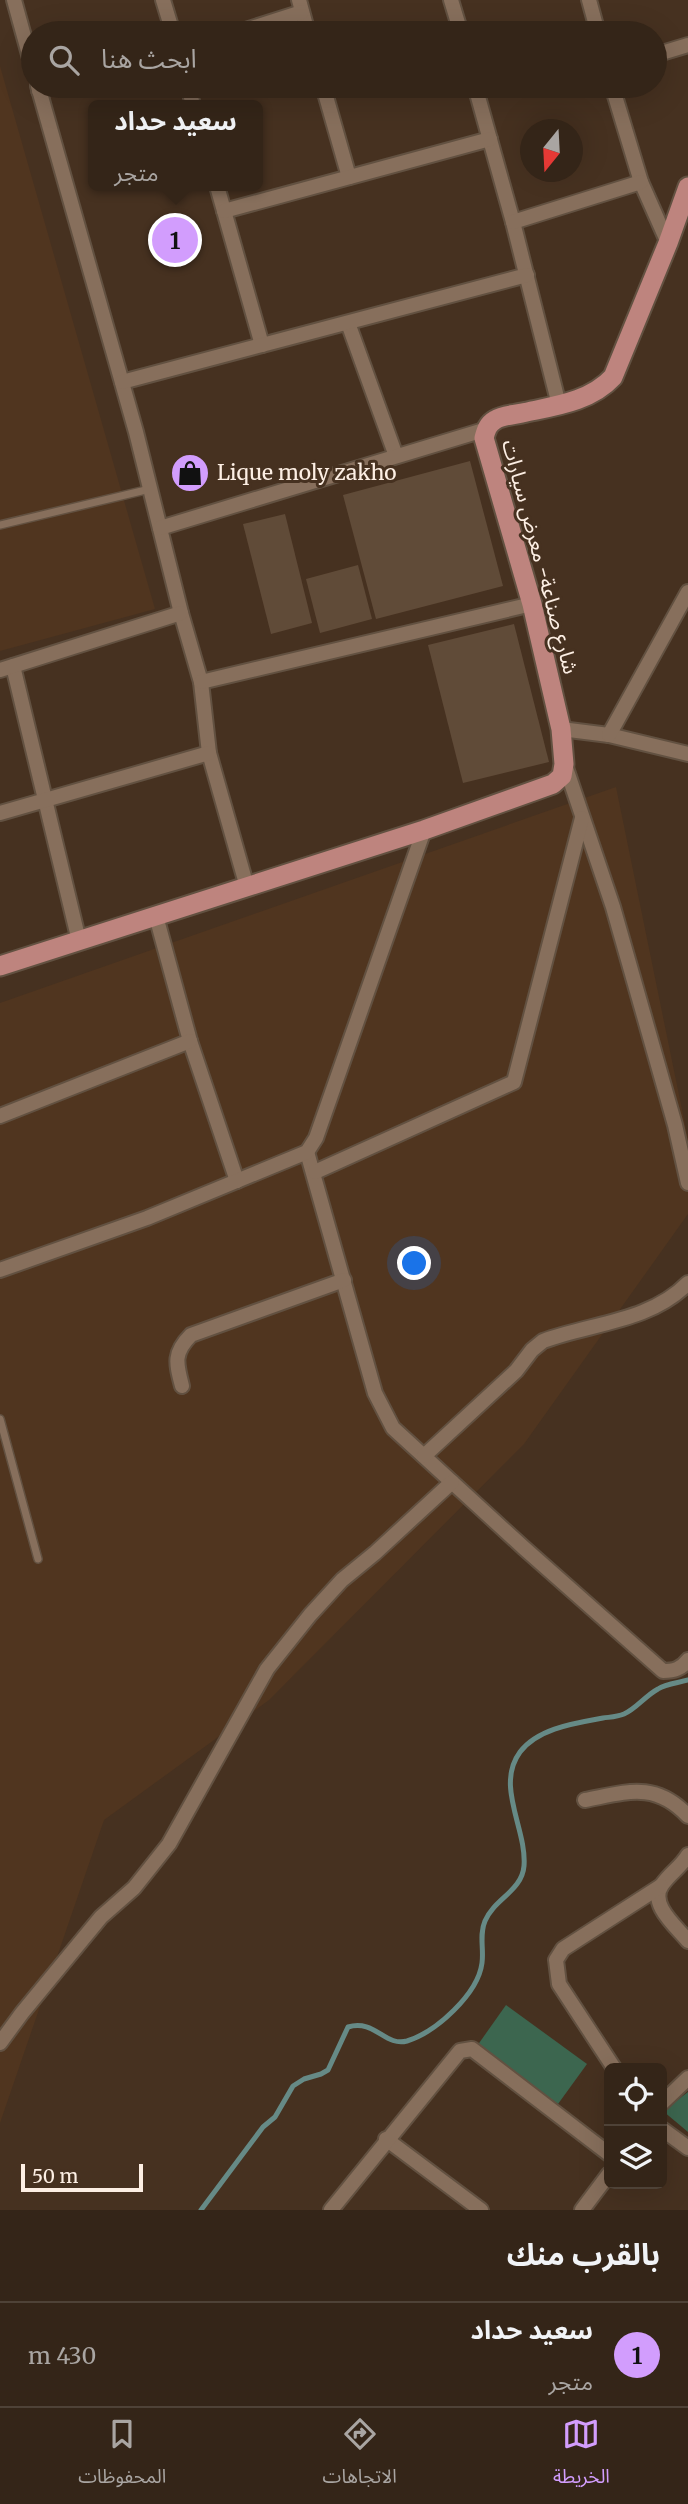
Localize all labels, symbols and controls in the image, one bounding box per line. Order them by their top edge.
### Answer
search box [21,21,667,98]
icon: search [45,41,83,79]
text: ابحث هنا [101,42,197,75]
popup [88,100,263,191]
text: سعيد حداد [114,104,237,137]
north arrow [520,119,583,182]
text: متجر [114,158,159,187]
pin: 1 [152,214,198,266]
street label: شارع صناعة- معرض سيارات [494,437,585,678]
shop icon: Lique moly zakho [169,452,211,494]
place label: Lique moly zakho [217,459,397,486]
your location [397,1246,431,1280]
map controls [604,2063,667,2189]
button: locate [604,2063,667,2126]
button: layers [604,2126,667,2189]
scale bar [21,2161,144,2193]
text: 50 m [32,2164,78,2188]
text: بالقرب منك [507,2235,660,2273]
text: سعيد حداد [471,2313,593,2346]
text: 430 m [28,2341,96,2370]
text: 1 [632,2341,642,2370]
text: متجر [549,2367,593,2396]
tab: المحفوظات [78,2415,166,2497]
tab: الاتجاهات [323,2415,397,2497]
tab: الخريطة [553,2415,610,2497]

